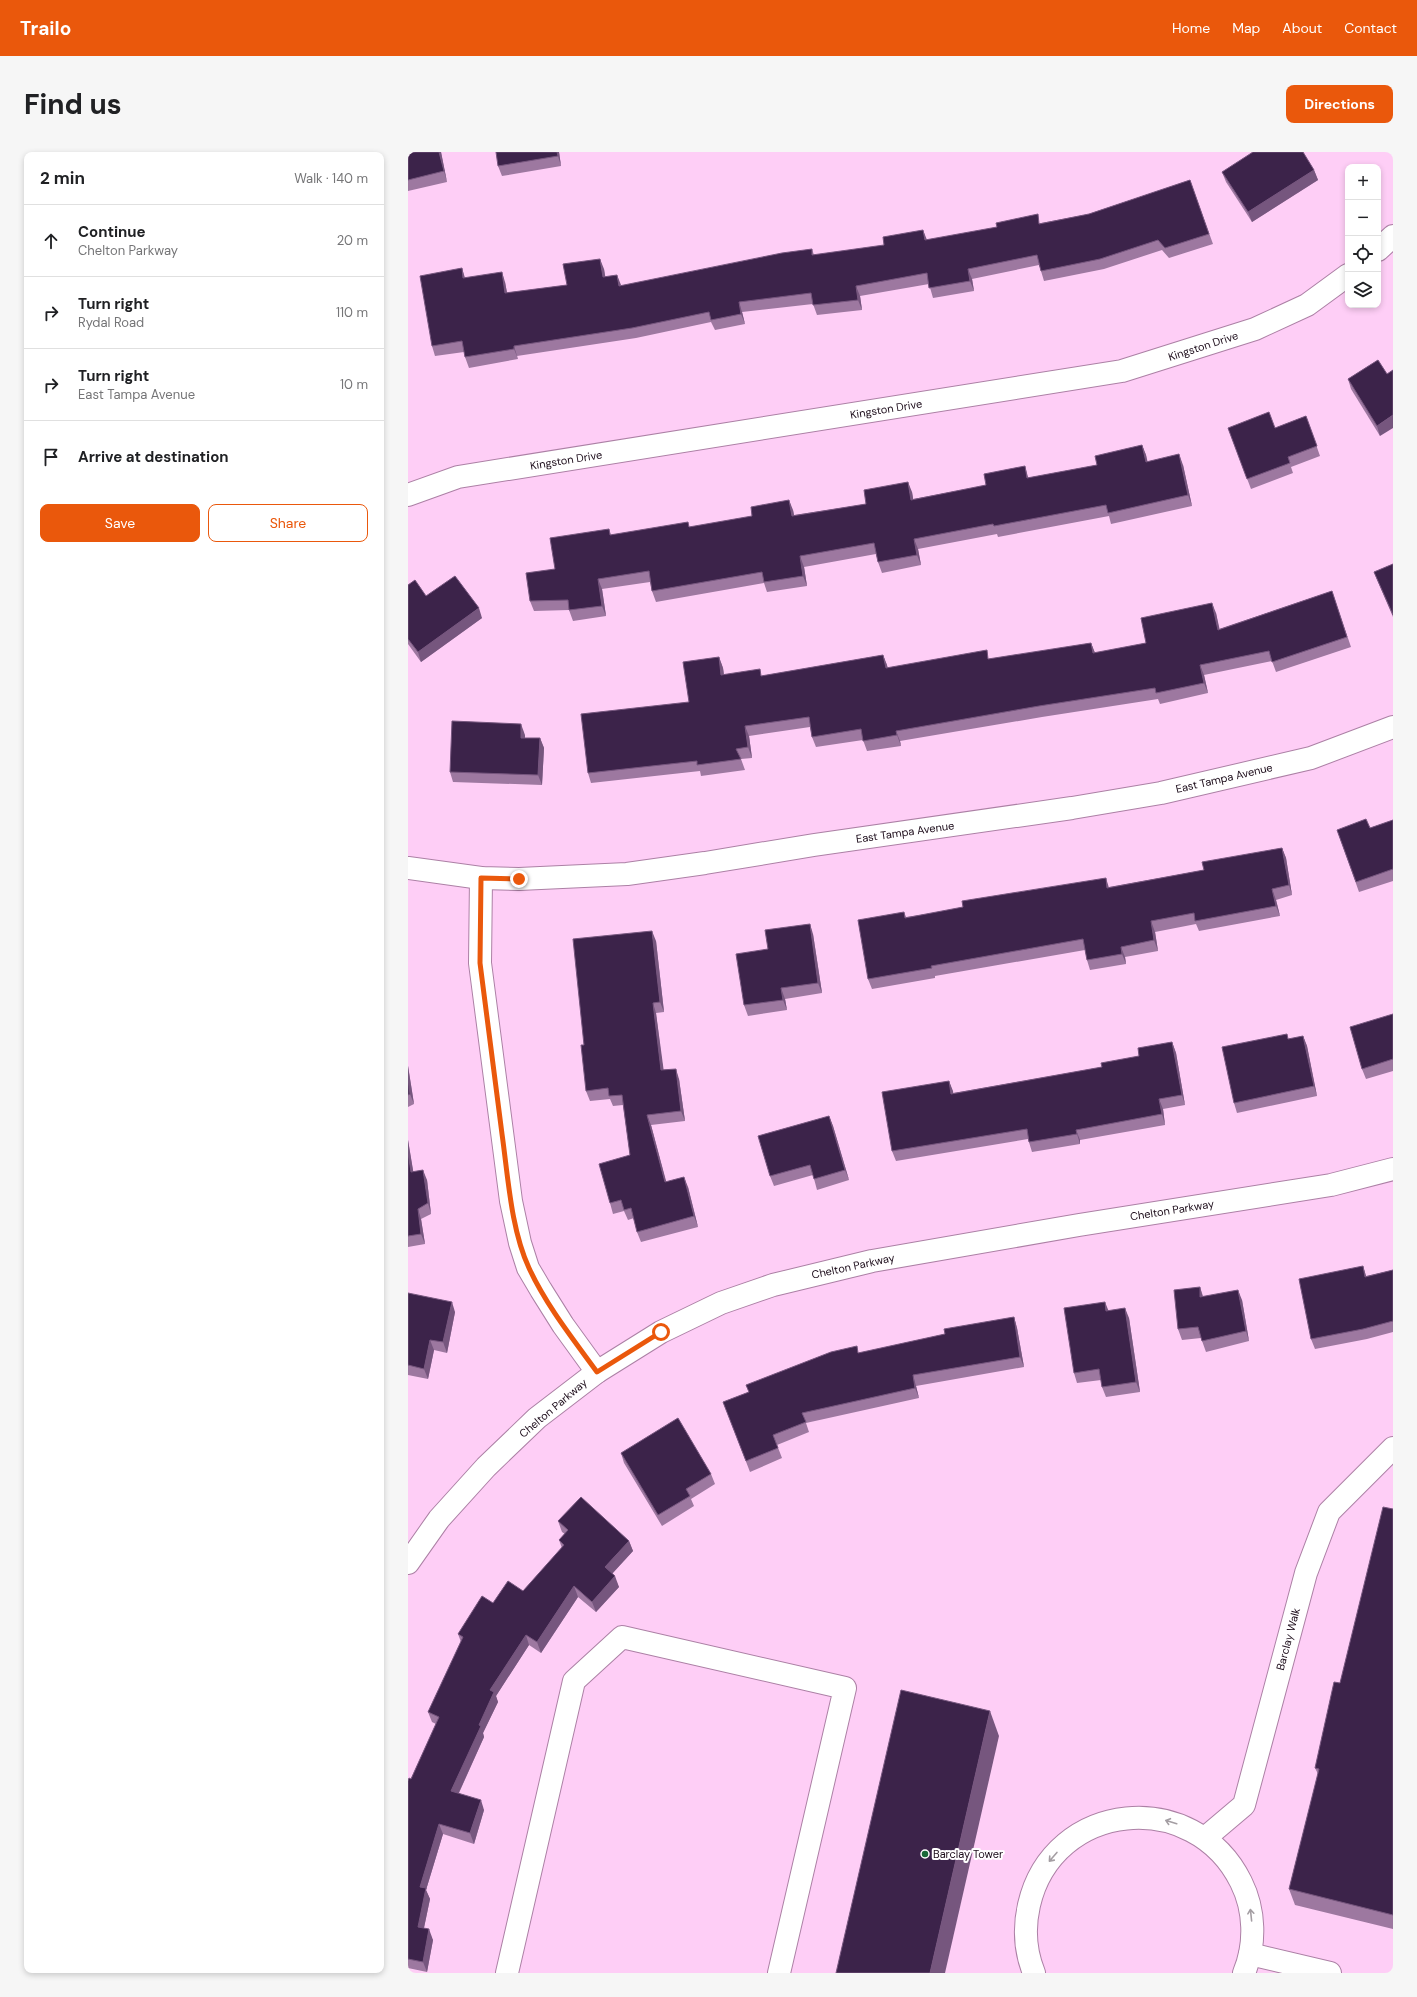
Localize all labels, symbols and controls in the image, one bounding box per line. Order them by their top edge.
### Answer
text: Trailo [20,16,71,41]
text: Home [1172,19,1210,37]
text: Map [1232,19,1260,37]
text: About [1282,19,1322,37]
text: Contact [1344,19,1397,37]
button: Directions [1286,85,1393,123]
text: Find us [24,86,122,123]
map controls [1345,164,1381,308]
button: + [1345,164,1381,200]
text: 2 min [40,167,85,189]
text: Walk · 140 m [294,170,368,187]
button: − [1345,200,1381,236]
text: Continue [78,222,146,242]
icon: ahead [40,230,62,252]
text: 20 m [337,232,368,249]
button: locate [1345,236,1381,272]
text: Chelton Parkway [78,242,178,259]
button: layers [1345,272,1381,308]
text: Turn right [78,294,149,314]
icon: right [40,302,62,324]
text: 110 m [336,304,368,321]
text: Rydal Road [78,314,144,331]
street label: Kingston Drive [1166,328,1240,364]
text: Turn right [78,366,149,386]
icon: right [40,374,62,396]
text: 10 m [340,376,368,393]
text: East Tampa Avenue [78,386,195,403]
street label: Kingston Drive [849,396,923,422]
icon: arrive [40,446,62,468]
text: Arrive at destination [78,447,229,467]
street label: Kingston Drive [529,447,603,473]
button: Save [40,504,200,542]
button: Share [208,504,368,542]
street label: East Tampa Avenue [1174,760,1274,796]
street label: East Tampa Avenue [855,818,955,846]
route end [510,870,528,888]
street label: Chelton Parkway [1129,1196,1215,1224]
street label: Chelton Parkway [810,1250,896,1282]
route start [652,1323,670,1341]
street label: Chelton Parkway [516,1375,590,1441]
street label: Barclay Walk [1273,1606,1303,1672]
one-way arrow [1165,1818,1178,1825]
place label: Barclay Tower [933,1847,1003,1861]
marker: Barclay Tower [920,1849,930,1859]
one-way arrow [1049,1851,1058,1862]
one-way arrow [1247,1909,1255,1922]

